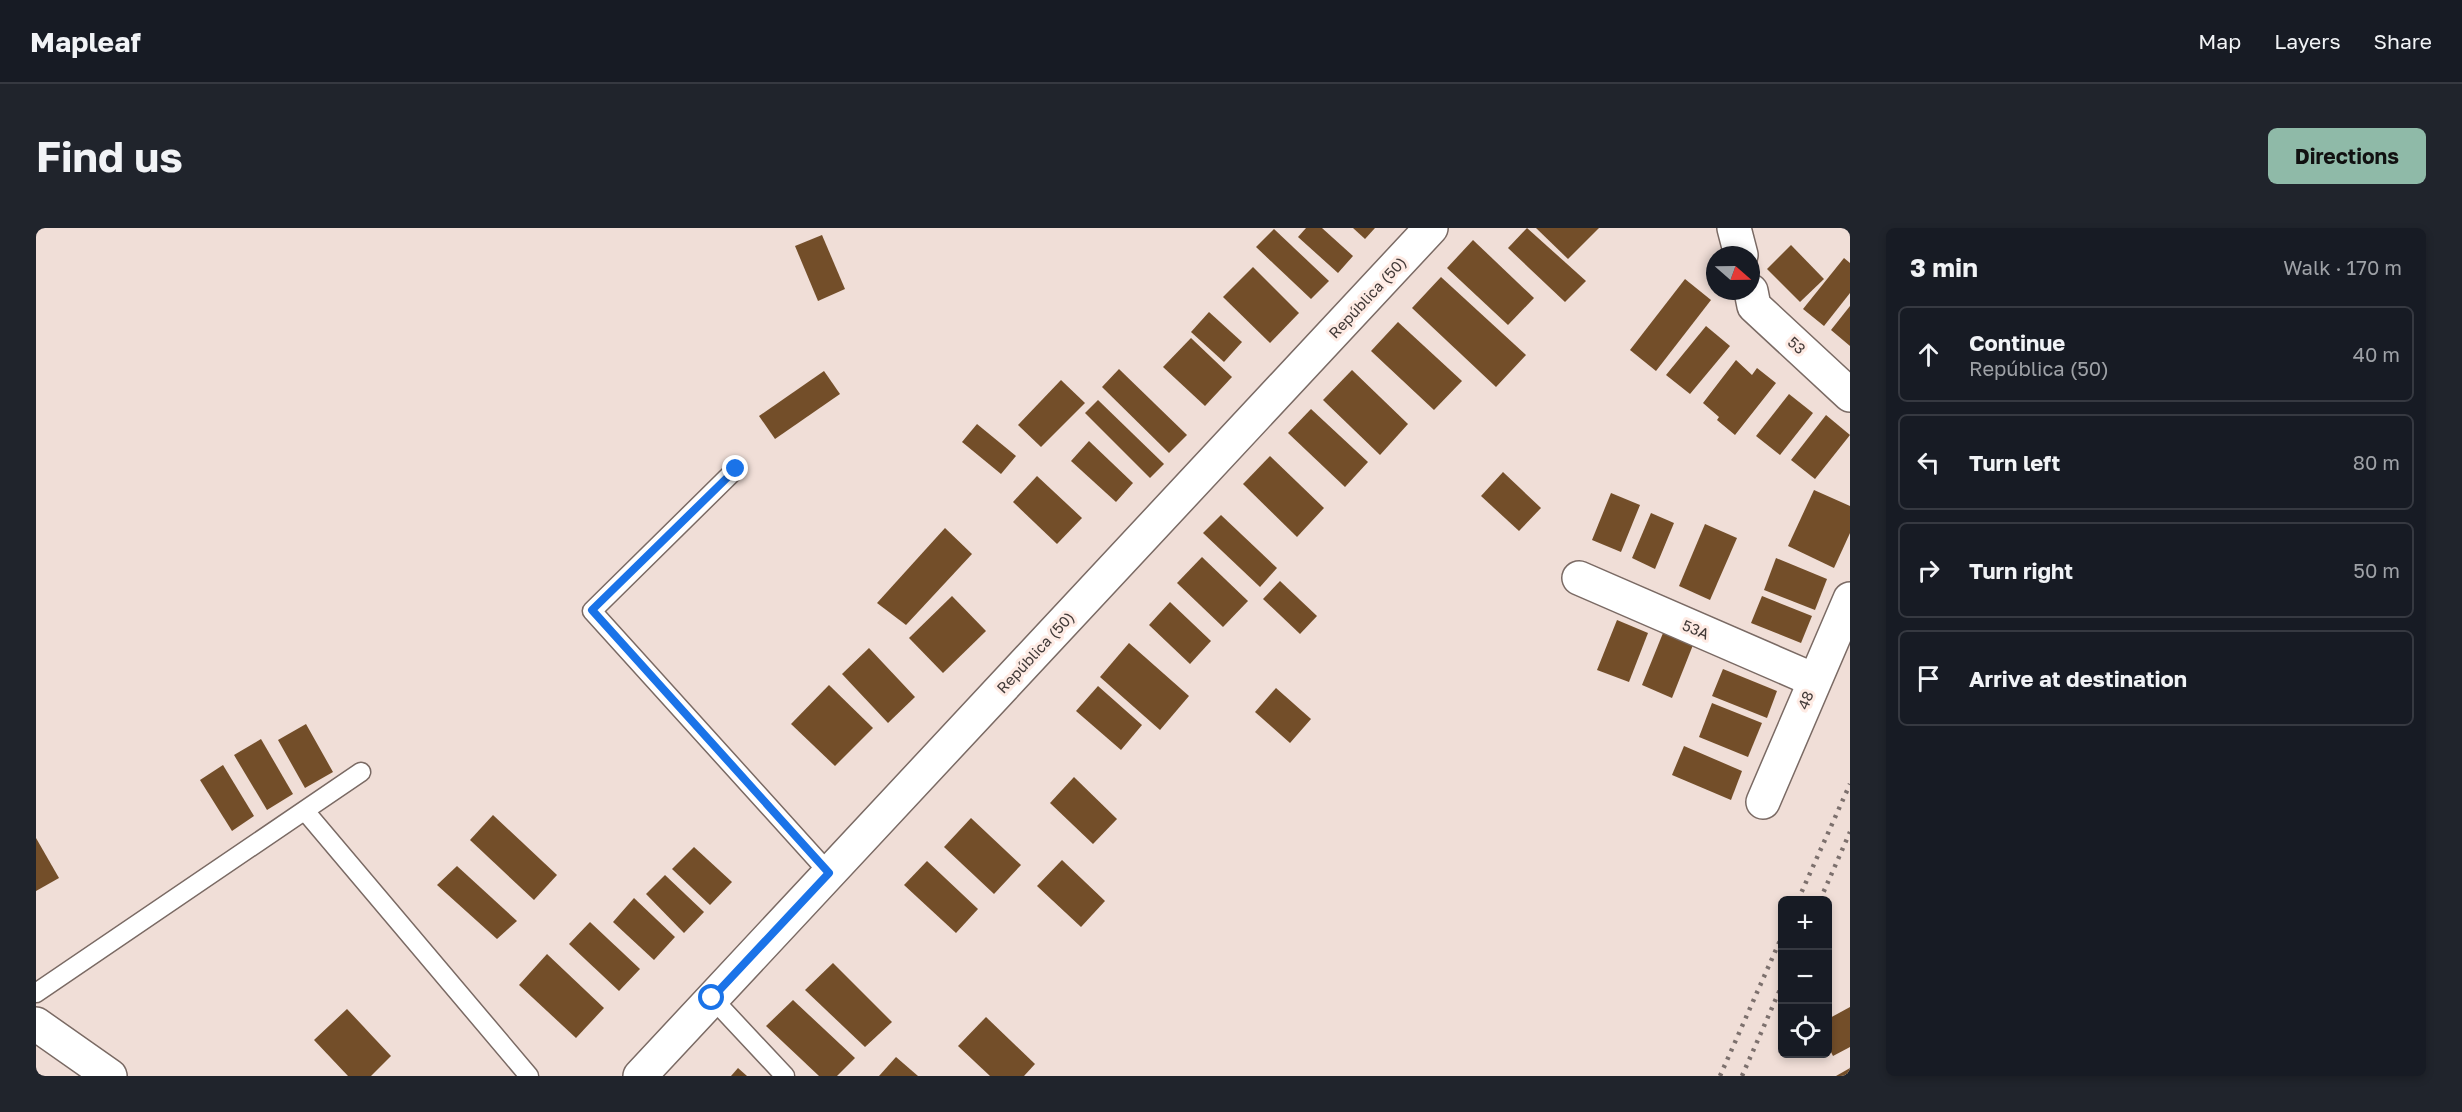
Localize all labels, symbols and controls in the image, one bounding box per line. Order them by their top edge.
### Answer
text: Mapleaf [30,25,141,58]
text: Map [2198,28,2241,54]
text: Layers [2274,28,2341,54]
text: Share [2374,28,2432,54]
button: Directions [2268,128,2426,184]
text: Find us [36,131,183,181]
north arrow [1706,246,1760,300]
text: 3 min [1910,252,1978,283]
street label: República (50) [1325,253,1409,341]
text: Walk · 170 m [2283,255,2402,279]
text: Continue [1969,329,2065,356]
street label: 53 [1784,332,1810,358]
icon: ahead [1912,338,1945,371]
text: 40 m [2353,342,2400,366]
text: República (50) [1969,356,2109,380]
icon: left [1912,446,1945,479]
text: Turn left [1969,449,2060,476]
text: 80 m [2353,450,2400,474]
route end [722,455,748,481]
icon: right [1912,554,1945,587]
text: Turn right [1969,557,2073,584]
text: 50 m [2353,558,2400,582]
street label: República (50) [993,608,1077,696]
street label: 53A [1680,615,1712,643]
icon: arrive [1912,662,1945,695]
text: Arrive at destination [1969,665,2187,692]
street label: 48 [1793,688,1817,712]
map controls [1778,896,1832,1058]
button: + [1778,896,1832,950]
button: − [1778,950,1832,1004]
route start [698,984,724,1010]
button: locate [1778,1004,1832,1058]

